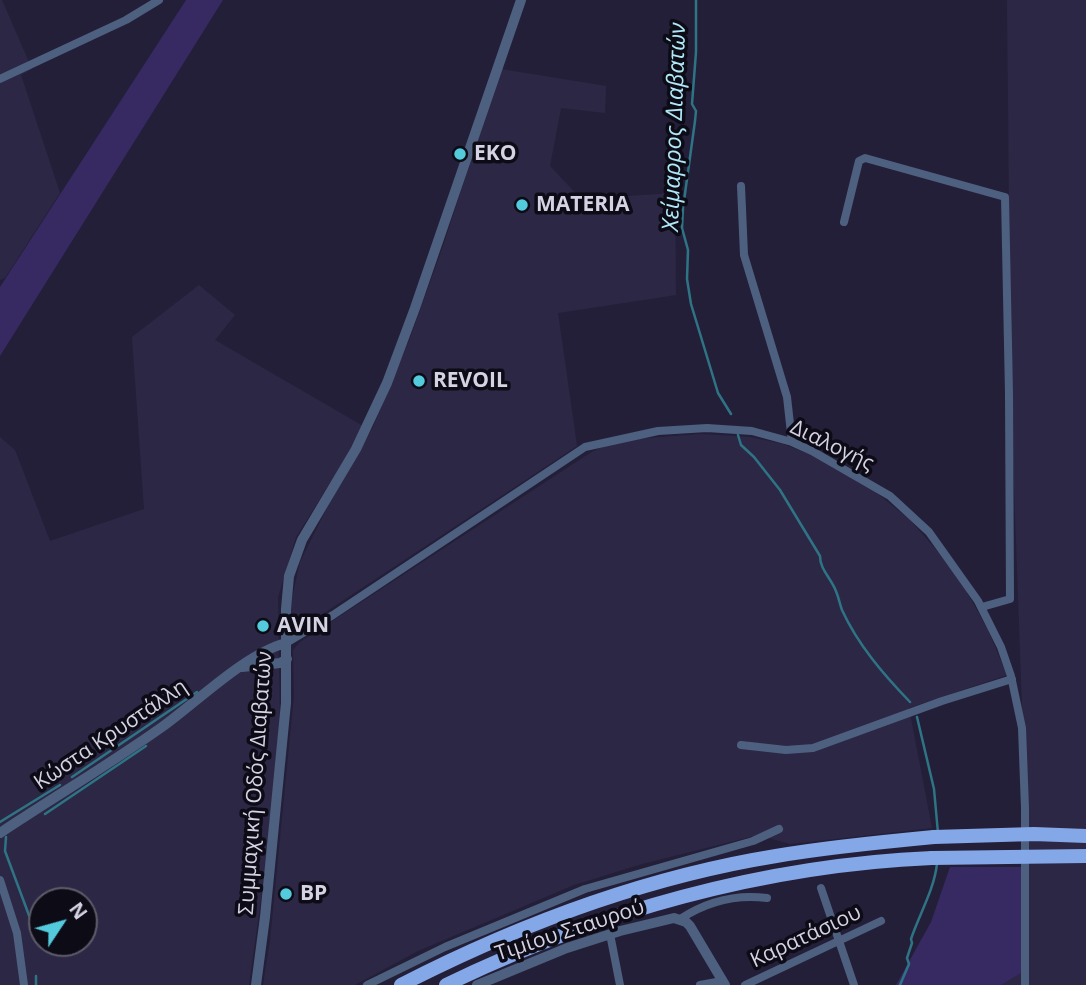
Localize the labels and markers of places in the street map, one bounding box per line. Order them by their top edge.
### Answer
place label: EKO [474,141,516,167]
marker: EKO [452,146,468,162]
place label: MATERIA [536,192,630,218]
marker: MATERIA [514,197,530,213]
place label: REVOIL [433,368,508,394]
marker: REVOIL [411,373,427,389]
place label: AVIN [277,613,329,639]
marker: AVIN [255,618,271,634]
place label: BP [300,881,327,907]
marker: BP [278,886,294,902]

